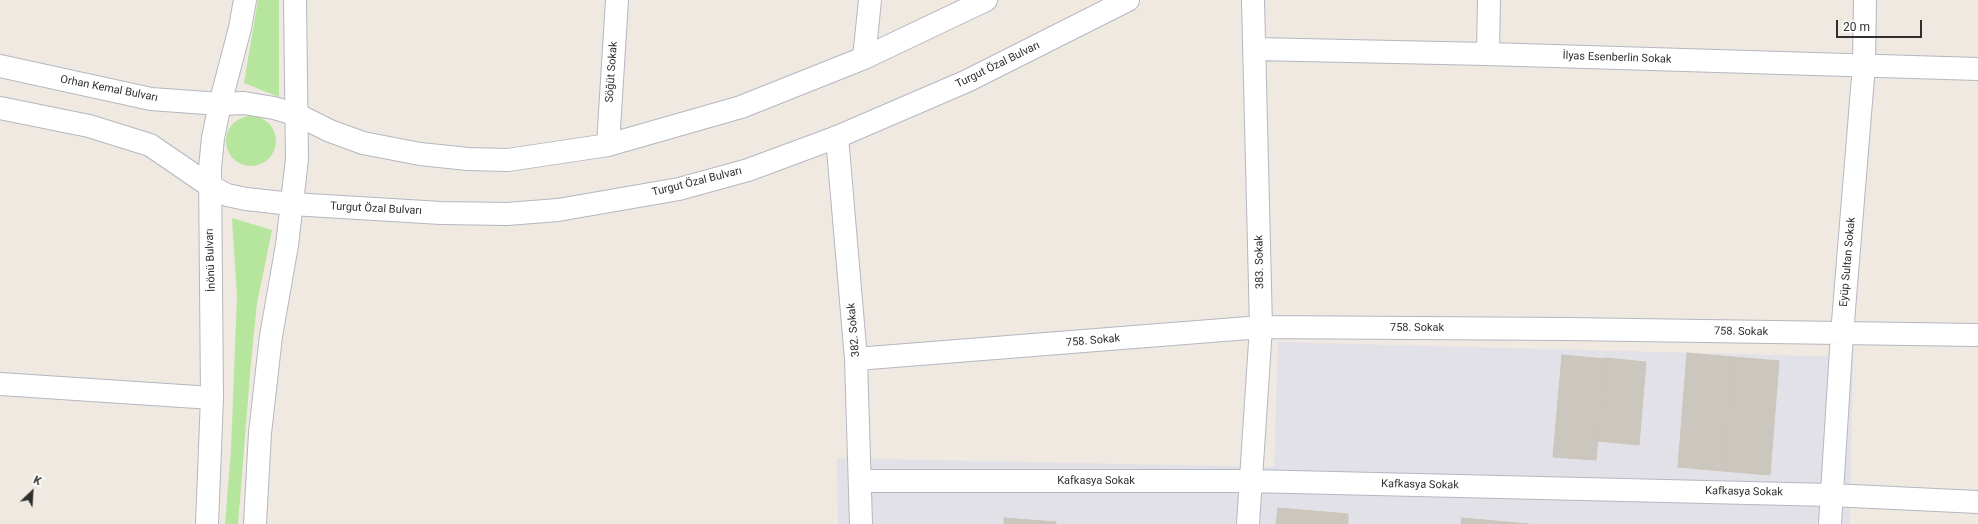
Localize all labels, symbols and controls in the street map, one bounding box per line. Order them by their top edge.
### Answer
scale bar [1838,12,1924,38]
text: 20 m [1843,20,1870,34]
street label: Turgut Özal Bulvarı [954,39,1042,91]
street label: Söğüt Sokak [603,41,621,103]
street label: İlyas Esenberlin Sokak [1562,50,1672,66]
street label: Orhan Kemal Bulvarı [59,73,159,105]
street label: Turgut Özal Bulvarı [651,164,743,200]
street label: Turgut Özal Bulvarı [330,200,422,218]
street label: Eyüp Sultan Sokak [1838,217,1858,307]
street label: İnönü Bulvarı [203,228,219,292]
street label: 383. Sokak [1253,235,1267,289]
street label: 382. Sokak [845,302,863,358]
street label: 758. Sokak [1390,321,1444,335]
street label: 758. Sokak [1714,325,1768,339]
street label: 758. Sokak [1065,332,1121,350]
north arrow [12,472,52,512]
text: K [31,473,43,488]
street label: Kafkasya Sokak [1057,474,1135,488]
street label: Kafkasya Sokak [1381,478,1459,492]
street label: Kafkasya Sokak [1705,485,1783,499]

